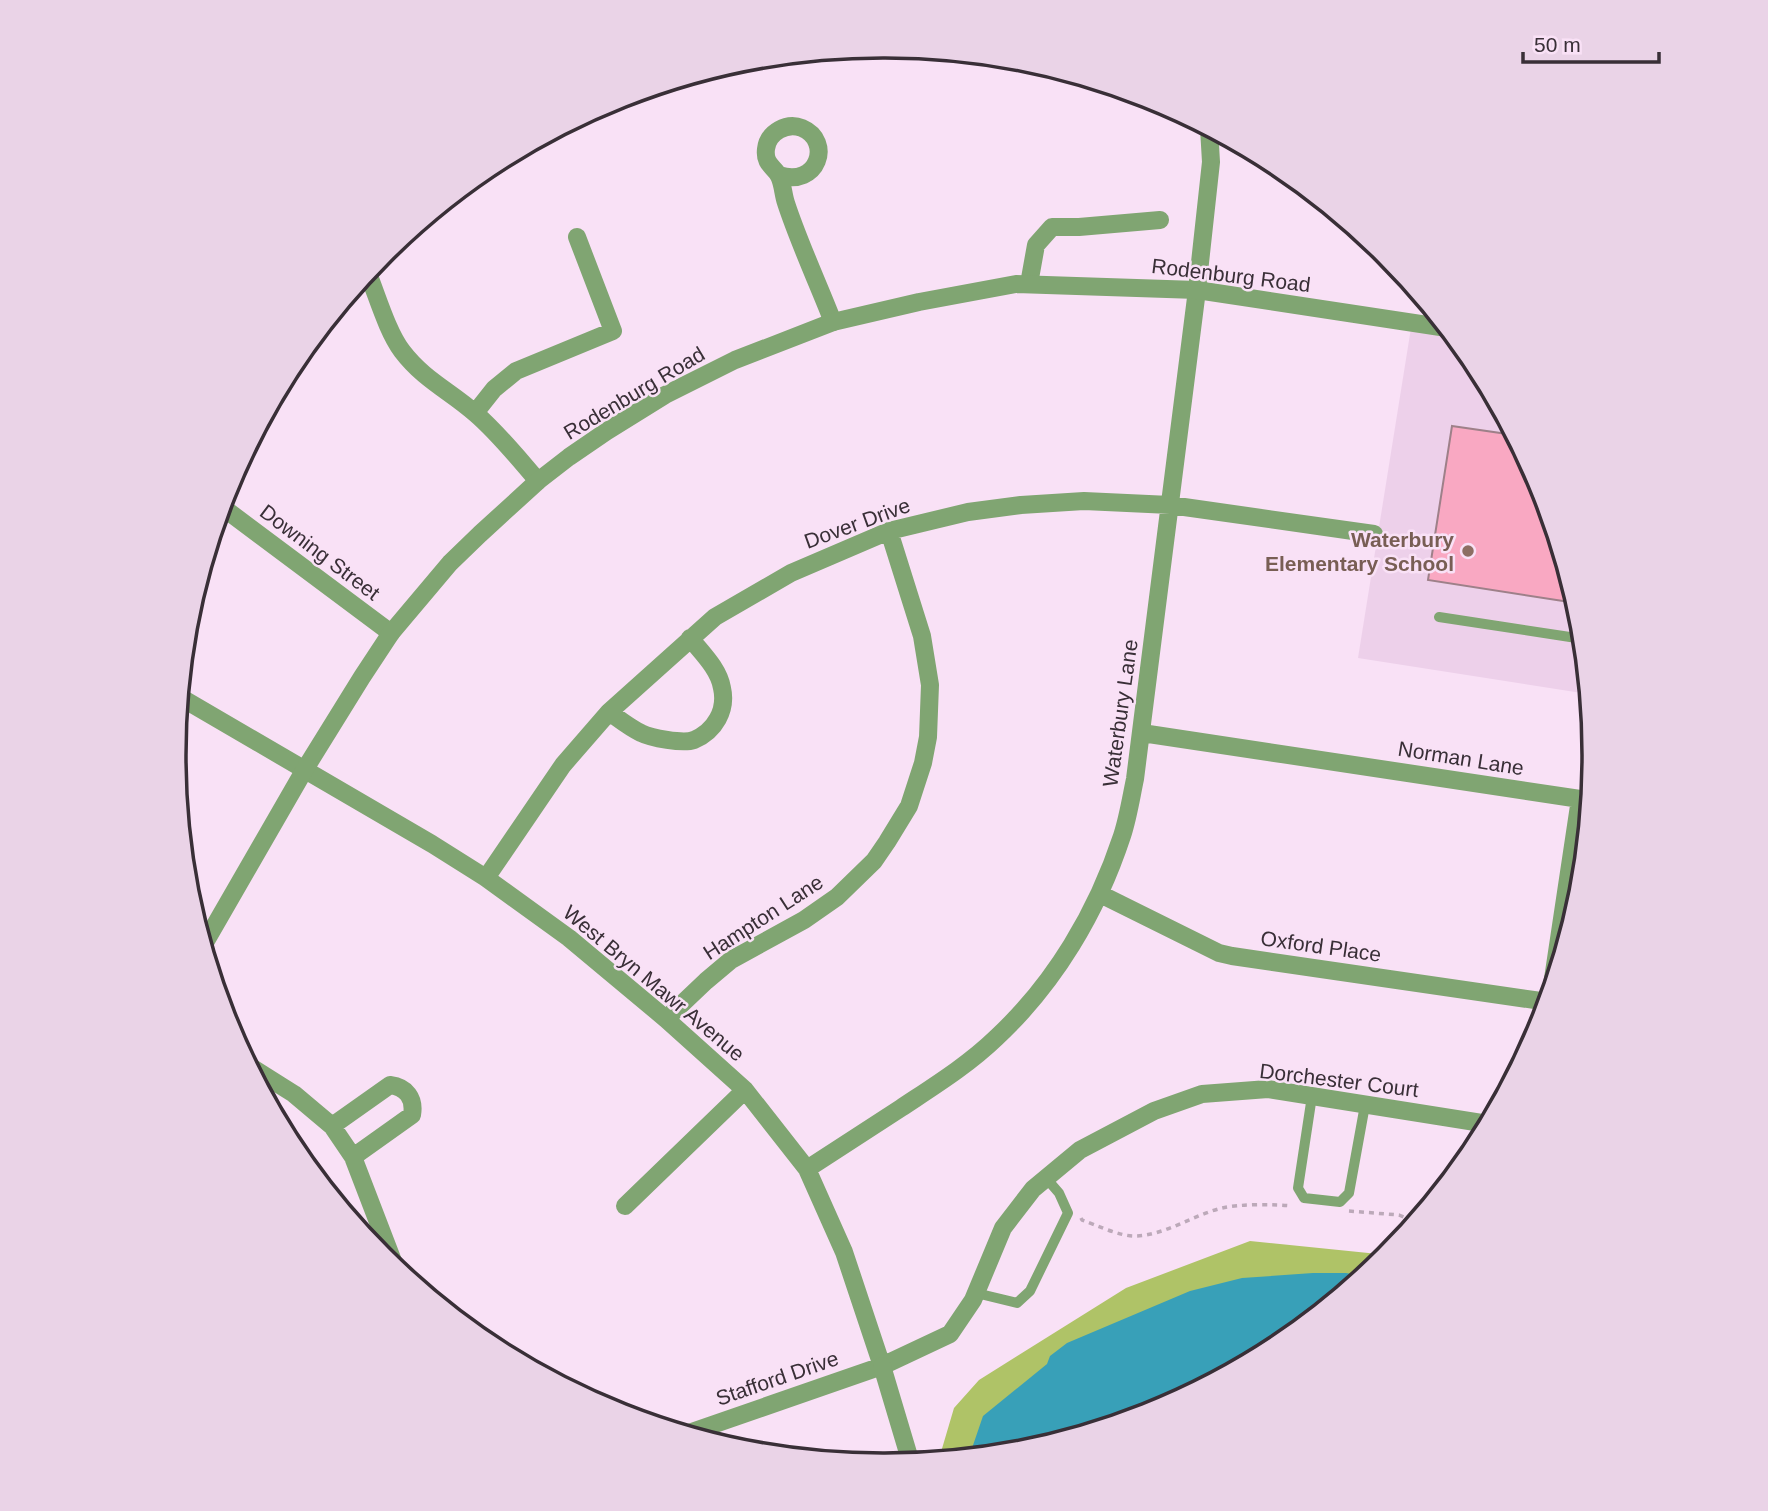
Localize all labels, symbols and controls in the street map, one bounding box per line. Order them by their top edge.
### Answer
scale bar [1523,21,1660,65]
text: 50 m [1534,33,1581,56]
street label: Rodenburg Road [1150,254,1312,296]
street label: Rodenburg Road [560,342,708,444]
street label: Dover Drive [801,493,913,553]
street label: Downing Street [256,500,384,604]
place label: Waterbury Elementary School [1265,528,1454,575]
marker: Waterbury Elementary School [1460,543,1476,559]
street label: Waterbury Lane [1098,638,1142,788]
street label: Norman Lane [1396,737,1526,779]
street label: Hampton Lane [699,870,827,964]
street label: West Bryn Mawr Avenue [559,901,749,1065]
street label: Oxford Place [1259,926,1383,966]
street label: Dorchester Court [1258,1059,1420,1101]
street label: Stafford Drive [713,1346,841,1410]

